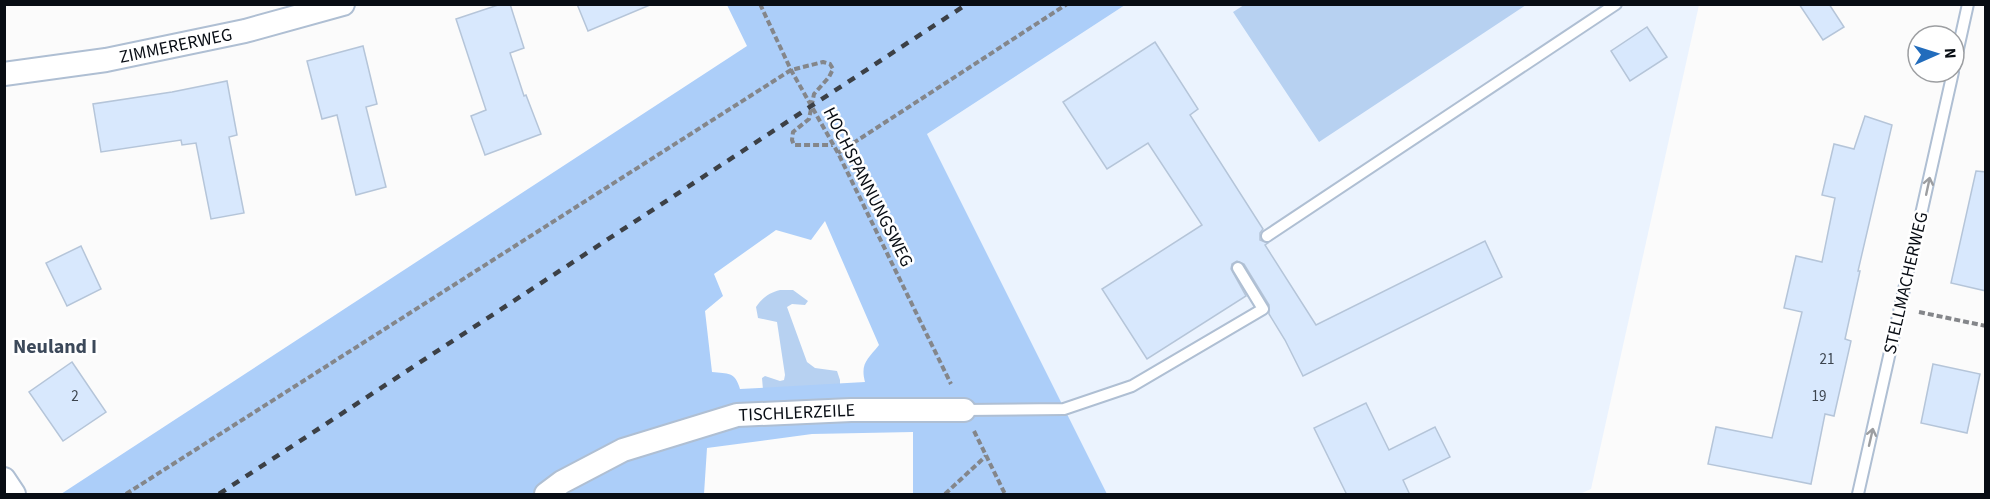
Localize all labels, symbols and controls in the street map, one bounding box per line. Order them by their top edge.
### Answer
street label: ZIMMERERWEG [117,22,234,69]
north arrow [1906,24,1966,84]
text: N [1939,47,1961,59]
street label: HOCHSPANNUNGSWEG [817,103,919,271]
one-way arrow [1923,176,1934,196]
street label: STELLMACHERWEG [1877,209,1935,357]
district label: Neuland I [13,333,97,361]
house number: 21 [1820,349,1834,370]
house number: 2 [71,386,79,407]
house number: 19 [1812,386,1826,407]
street label: TISCHLERZEILE [738,397,856,427]
one-way arrow [1866,428,1878,447]

